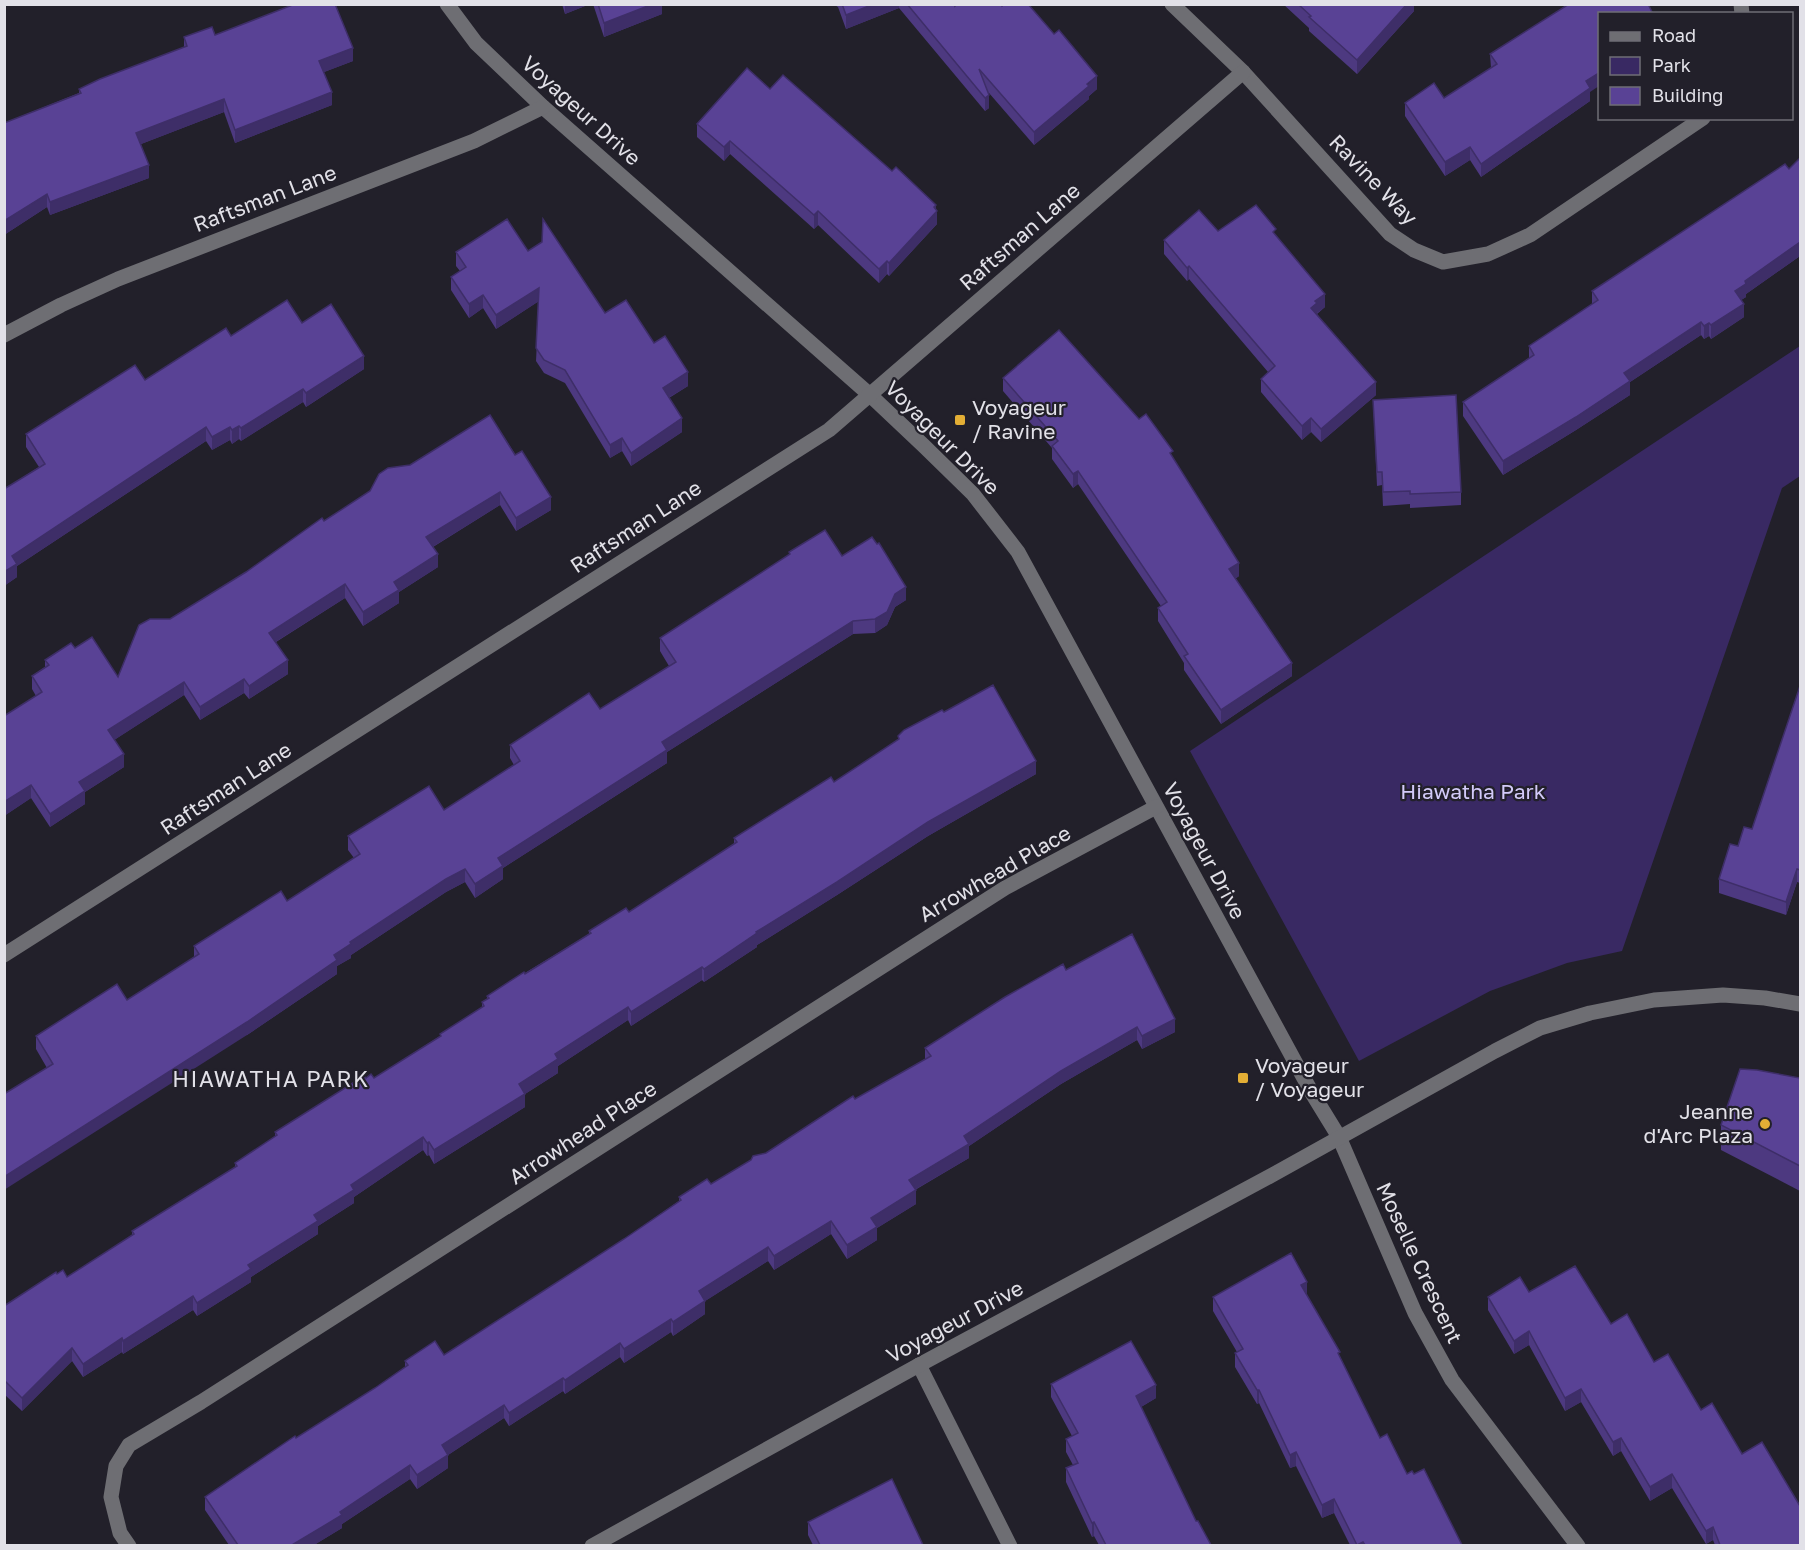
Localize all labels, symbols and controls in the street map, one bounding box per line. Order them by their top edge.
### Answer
legend [1598,12,1793,120]
text: Road [1652,24,1696,46]
street label: Voyageur Drive [517,50,647,171]
text: Park [1652,54,1691,76]
text: Building [1652,84,1723,106]
street label: Ravine Way [1324,129,1423,230]
street label: Raftsman Lane [189,159,340,237]
street label: Raftsman Lane [954,177,1085,296]
street label: Voyageur Drive [880,375,1005,500]
place label: Voyageur / Ravine [972,394,1066,444]
marker: Voyageur / Ravine [953,413,967,427]
street label: Raftsman Lane [565,474,706,578]
street label: Raftsman Lane [155,736,296,840]
street label: Voyageur Drive [1158,778,1252,923]
park label: Hiawatha Park [1400,778,1546,804]
street label: Arrowhead Place [914,819,1075,927]
place label: Voyageur / Voyageur [1255,1052,1364,1102]
district label: HIAWATHA PARK [172,1065,370,1092]
marker: Voyageur / Voyageur [1236,1071,1250,1085]
street label: Arrowhead Place [504,1075,661,1190]
place label: Jeanne d'Arc Plaza [1643,1098,1753,1148]
marker: Jeanne d'Arc Plaza [1758,1117,1772,1131]
street label: Moselle Crescent [1371,1178,1469,1347]
street label: Voyageur Drive [882,1274,1027,1368]

